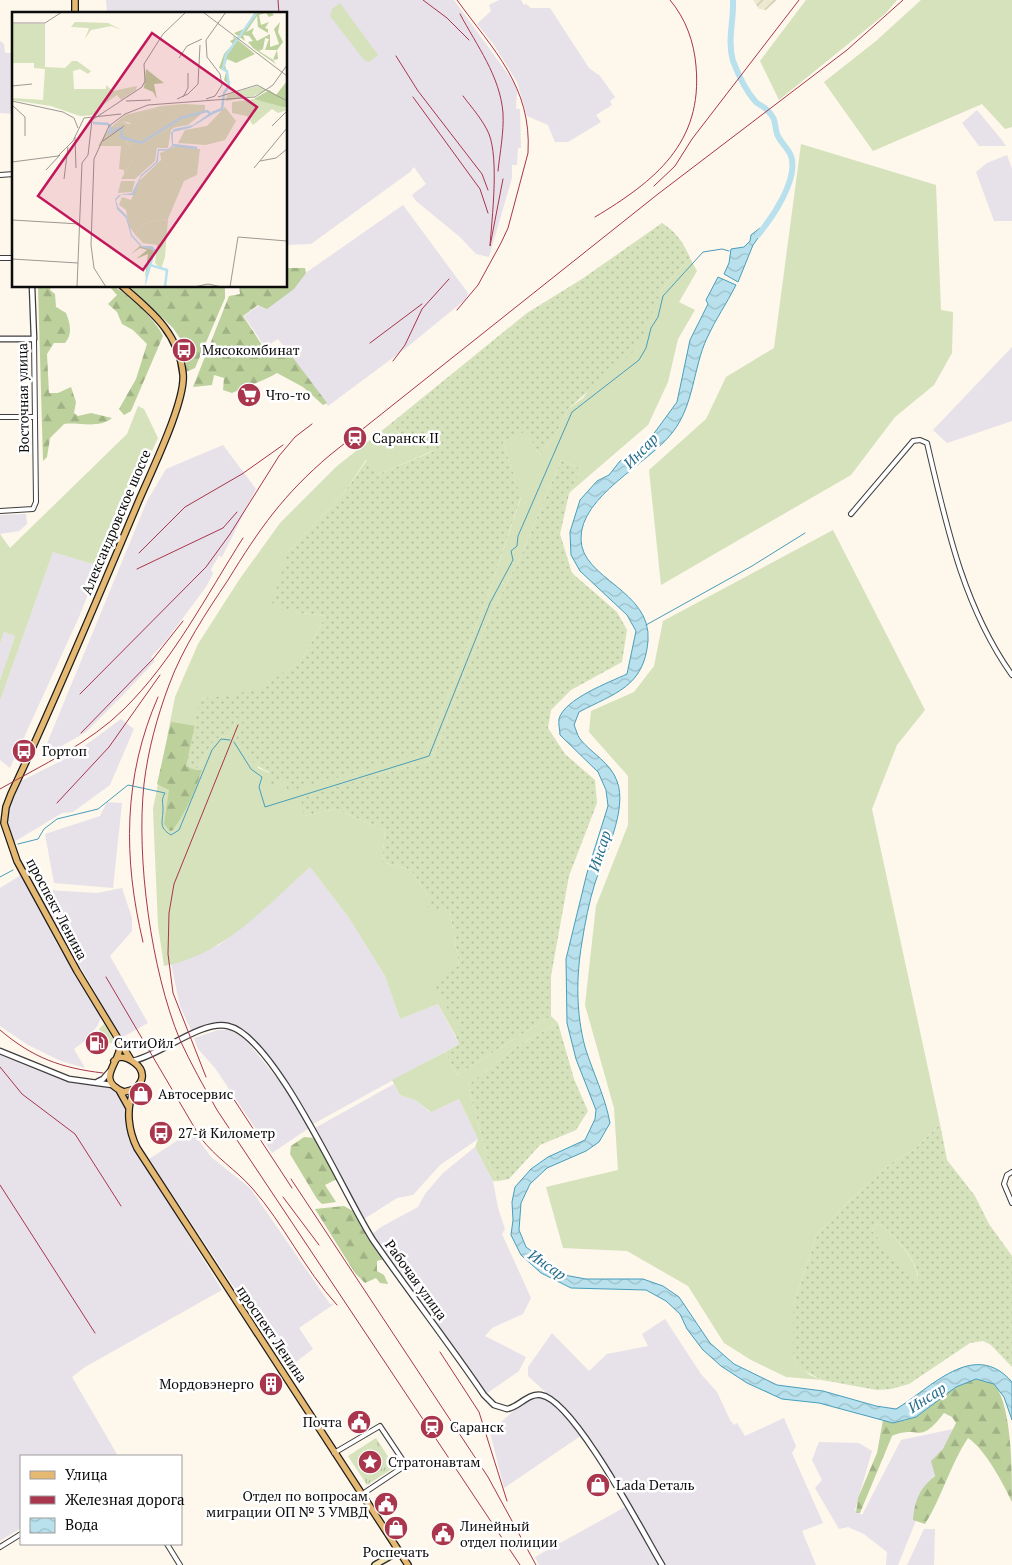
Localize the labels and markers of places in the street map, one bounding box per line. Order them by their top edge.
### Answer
bus stop icon: Мясокомбинат [171,337,197,363]
place label: Мясокомбинат [202,340,300,359]
supermarket icon: Что-то [236,382,262,408]
place label: Что-то [266,385,310,404]
station icon: Саранск II [342,425,368,451]
place label: Саранск II [372,428,439,447]
bus stop icon: Гортоп [11,738,37,764]
place label: Гортоп [42,741,88,760]
fuel station icon: СитиОйл [84,1030,110,1056]
place label: СитиОйл [114,1033,174,1052]
shop icon: Автосервис [128,1081,154,1107]
place label: Автосервис [158,1084,233,1103]
bus stop icon: 27-й Километр [148,1120,174,1146]
place label: 27-й Километр [178,1123,275,1142]
building icon: Мордовэнерго [258,1371,284,1397]
place label: Мордовэнерго [159,1374,254,1393]
public building icon: Почта [346,1409,372,1435]
place label: Почта [303,1412,342,1431]
station icon: Саранск [419,1414,445,1440]
place label: Саранск [450,1417,504,1436]
place icon: Стратонавтам [357,1449,383,1475]
place label: Стратонавтам [388,1452,481,1471]
shop icon: Lada Dеталь [585,1472,611,1498]
place label: Lada Dеталь [616,1475,695,1494]
place label: Отдел по вопросам миграции ОП № 3 УМВД [206,1486,368,1521]
public building icon: Отдел по вопросам миграции ОП № 3 УМВД [373,1491,399,1517]
shop icon: Роспечать [383,1515,409,1541]
place label: Линейный отдел полиции [459,1516,558,1551]
public building icon: Линейный отдел полиции [430,1521,456,1547]
place label: Роспечать [363,1542,429,1561]

